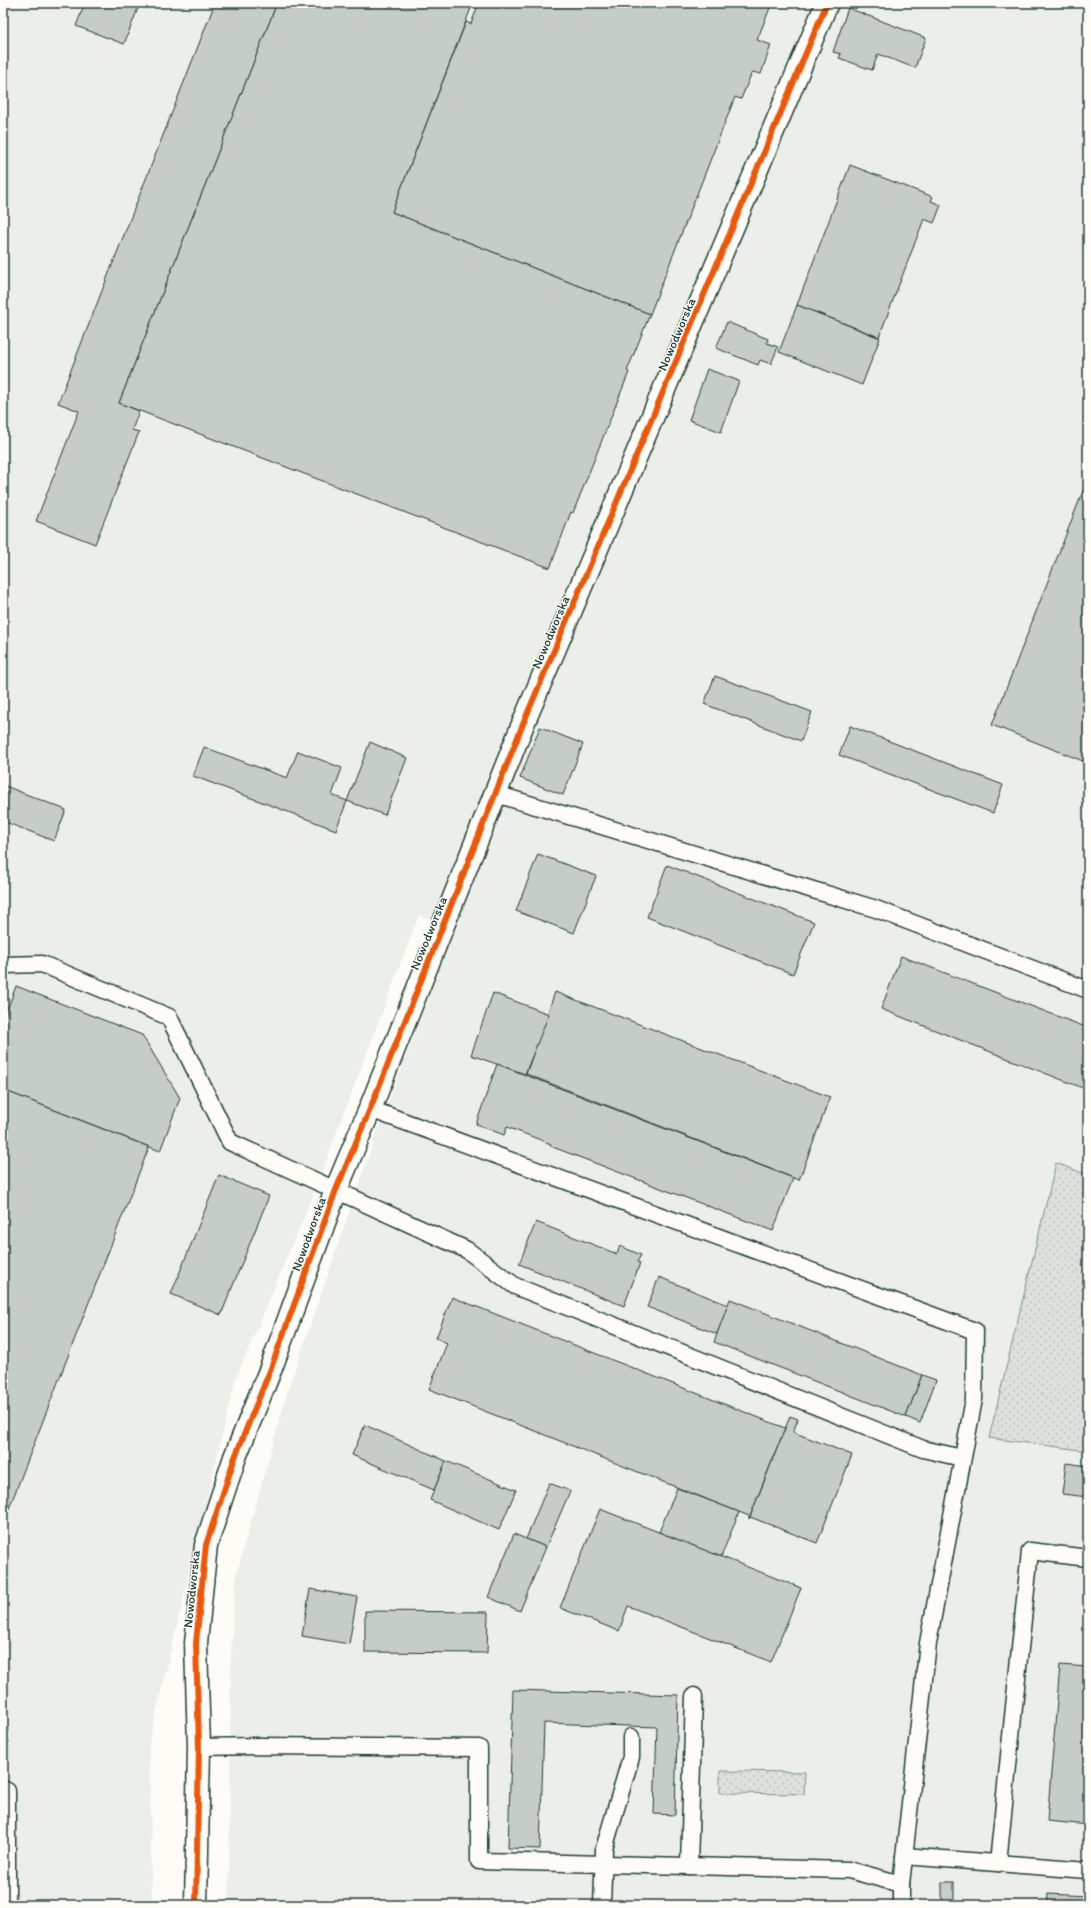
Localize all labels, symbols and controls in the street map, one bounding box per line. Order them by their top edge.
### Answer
street label: Nowodworska [654,295,699,373]
street label: Nowodworska [528,593,573,671]
street label: Nowodworska [407,894,450,972]
street label: Nowodworska [288,1195,329,1273]
street label: Nowodworska [180,1549,203,1628]

